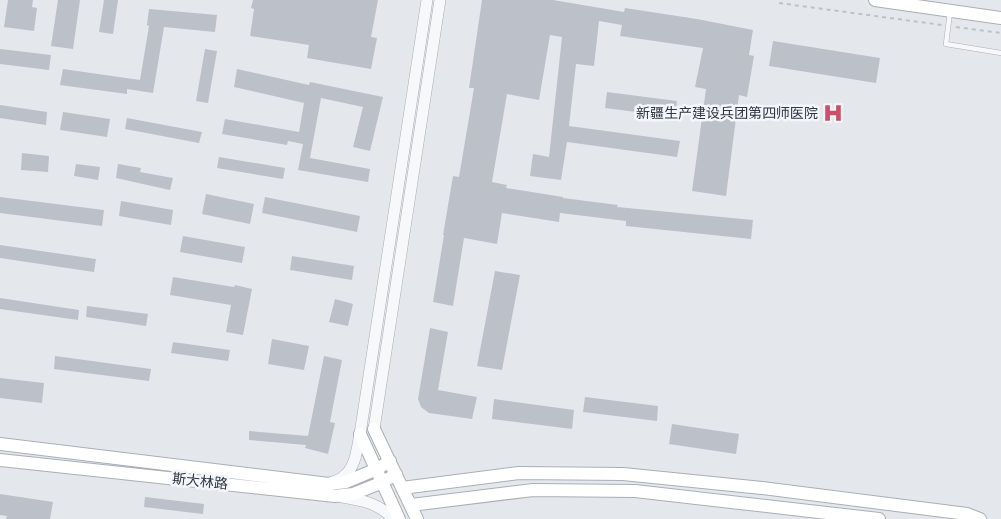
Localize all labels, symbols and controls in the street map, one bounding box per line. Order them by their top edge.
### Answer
hospital icon: 新疆生产建设兵团第四师医院 [822,102,844,124]
place label: 新疆生产建设兵团第四师医院 [636,104,818,122]
street label: 斯大林路 [171,469,229,493]

